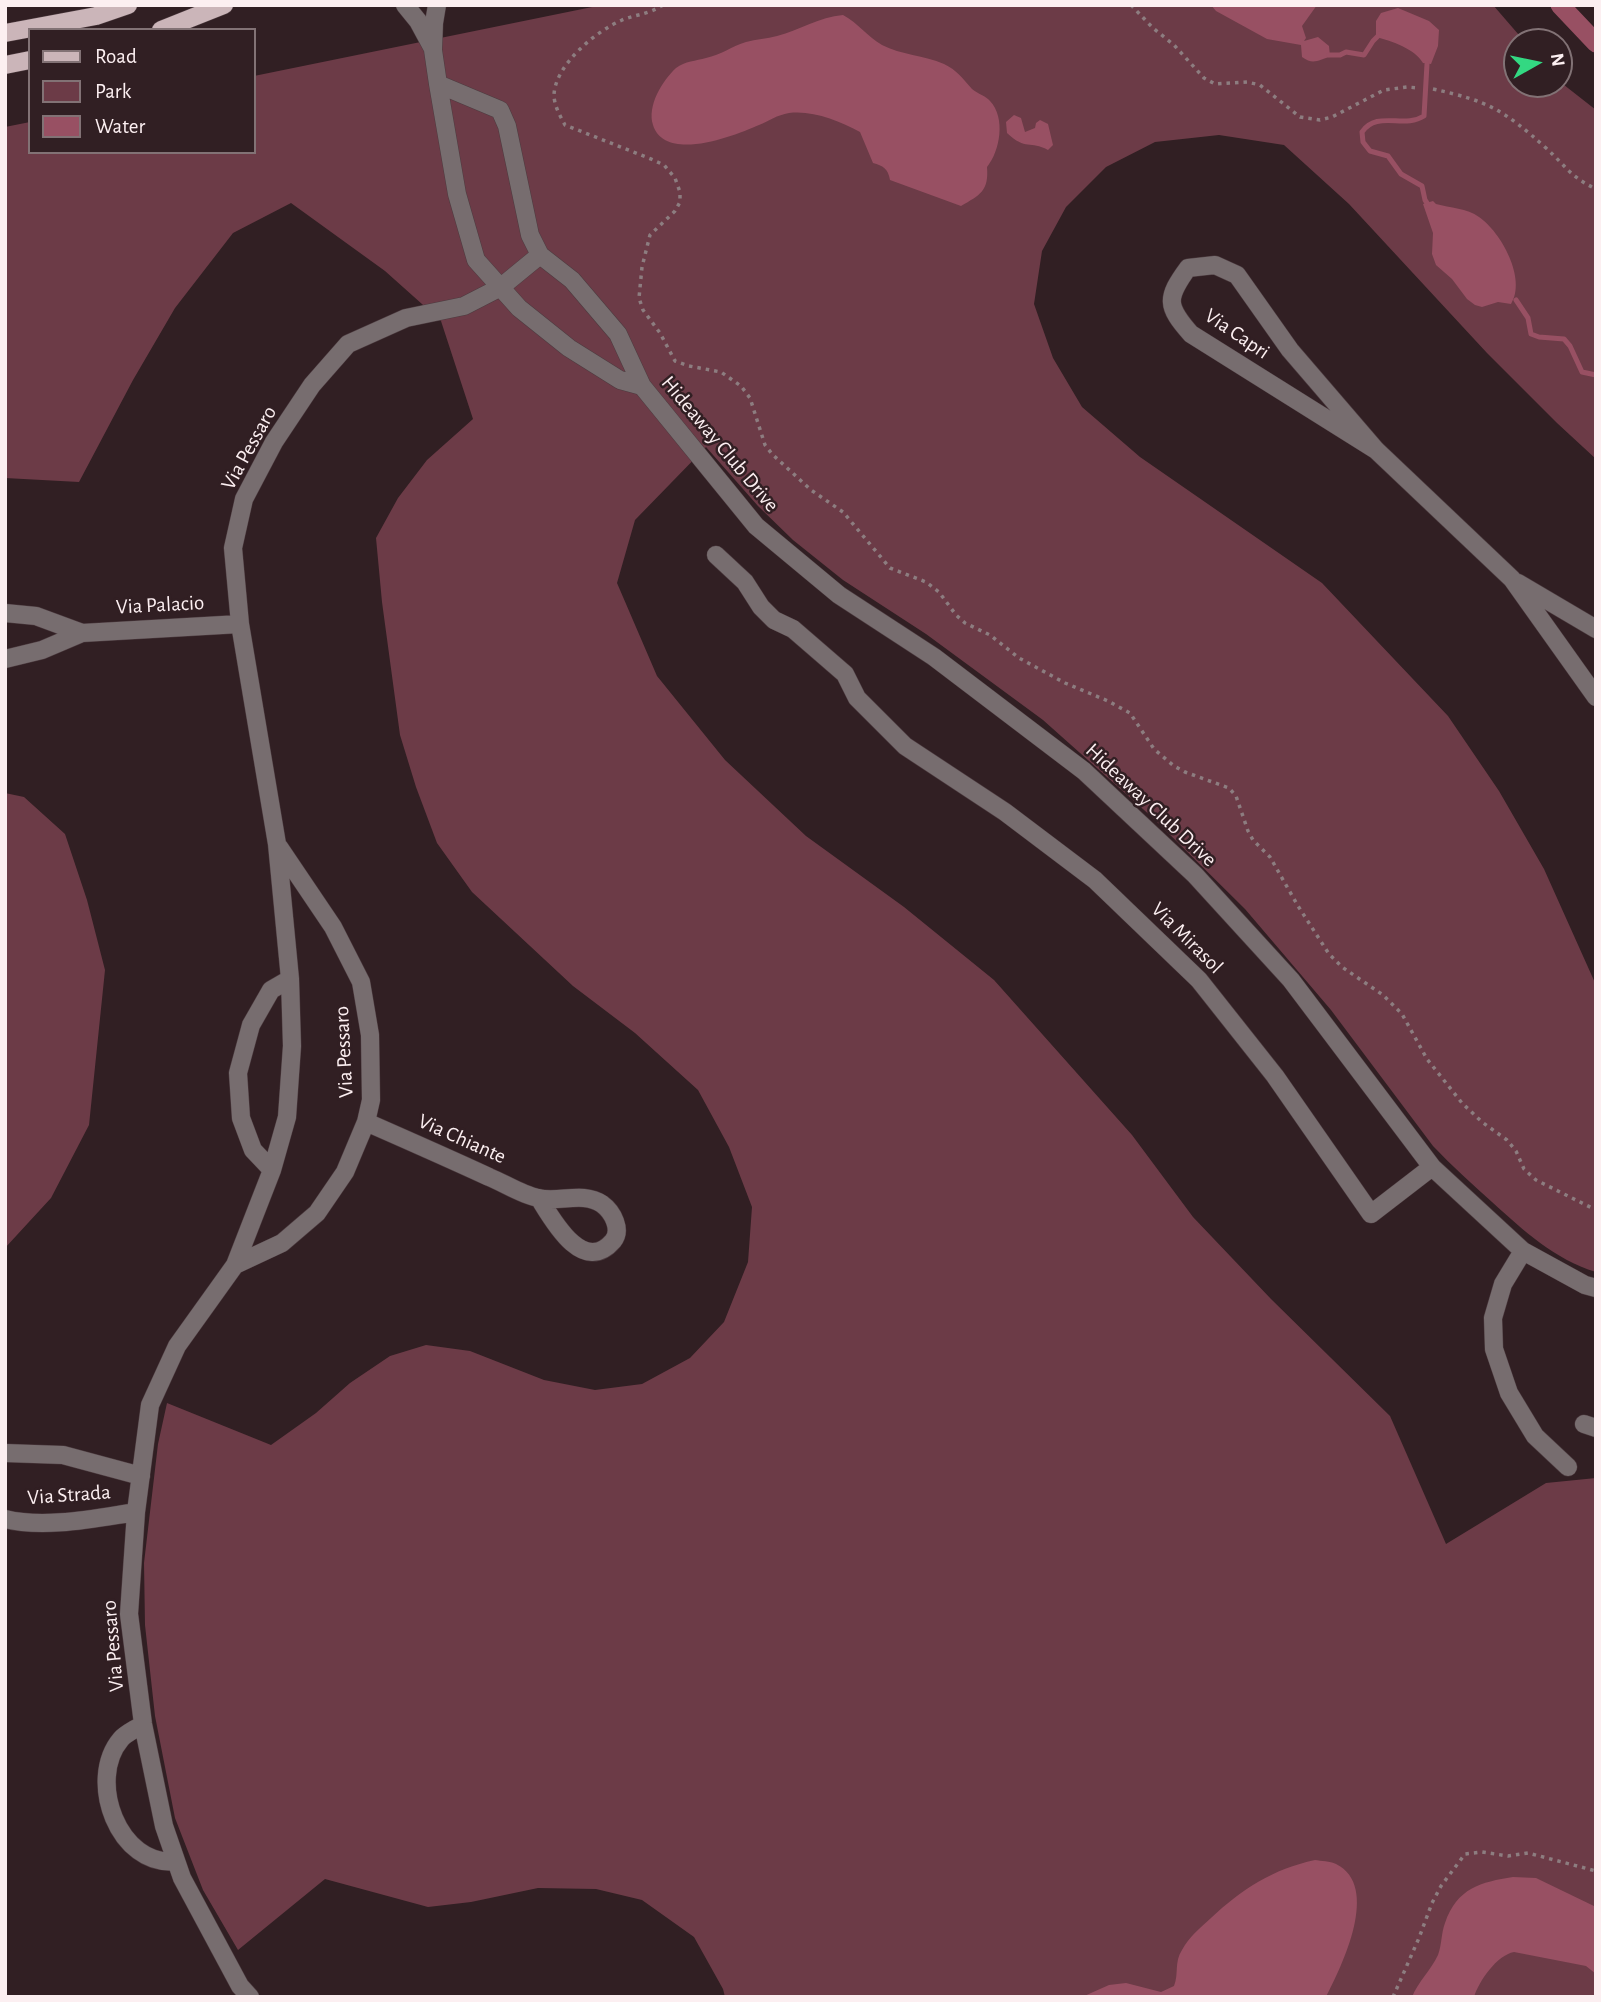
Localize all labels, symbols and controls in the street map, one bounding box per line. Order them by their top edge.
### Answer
legend [28,28,256,154]
north arrow [1503,28,1573,98]
text: Road [95,46,137,67]
text: N [1547,52,1568,68]
text: Park [95,81,131,102]
text: Water [95,116,145,137]
street label: Via Capri [1200,303,1274,365]
street label: Hideaway Club Drive [656,371,784,517]
street label: Via Pessaro [216,402,282,494]
street label: Via Palacio [115,590,205,620]
street label: Hideaway Club Drive [1080,738,1222,872]
street label: Via Mirasol [1146,897,1228,979]
street label: Via Pessaro [329,1005,359,1099]
street label: Via Chiante [414,1108,510,1170]
street label: Via Strada [26,1480,112,1510]
street label: Via Pessaro [96,1599,130,1693]

